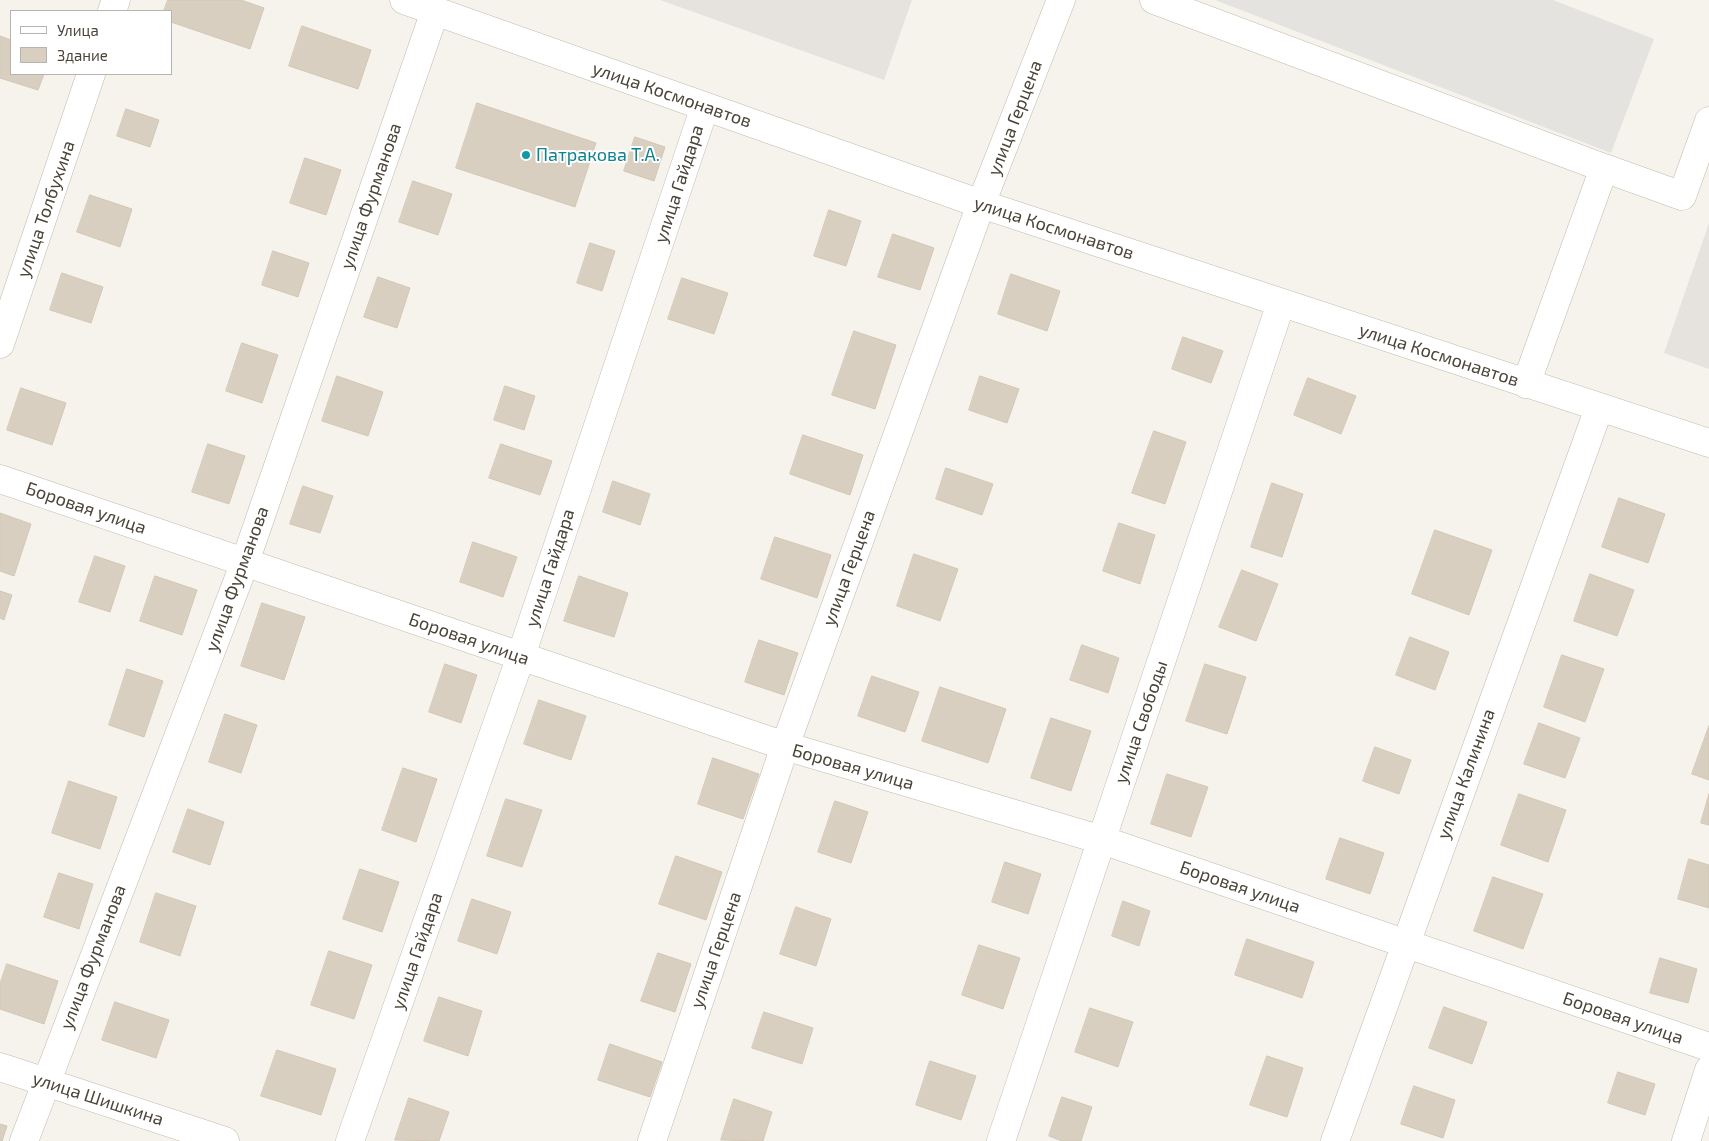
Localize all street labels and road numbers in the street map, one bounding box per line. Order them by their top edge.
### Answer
street label: улица Герцена [983,57,1047,179]
street label: улица Космонавтов [590,58,754,132]
street label: улица Фурманова [336,120,406,272]
street label: улица Гайдара [650,122,708,246]
street label: улица Толбухина [12,138,80,280]
street label: улица Космонавтов [971,192,1137,264]
street label: улица Космонавтов [1356,319,1522,391]
street label: Боровая улица [23,477,149,539]
street label: улица Фурманова [201,503,273,655]
street label: улица Гайдара [521,506,579,630]
street label: улица Герцена [818,507,880,629]
street label: Боровая улица [406,608,532,670]
street label: улица Свободы [1110,658,1172,786]
street label: улица Калинина [1432,706,1500,842]
street label: Боровая улица [790,739,916,795]
street label: Боровая улица [1177,856,1303,918]
street label: улица Фурманова [55,882,131,1032]
street label: улица Гайдара [387,889,447,1013]
street label: улица Герцена [686,889,746,1011]
street label: Боровая улица [1560,987,1686,1049]
street label: улица Шишкина [30,1068,166,1130]

